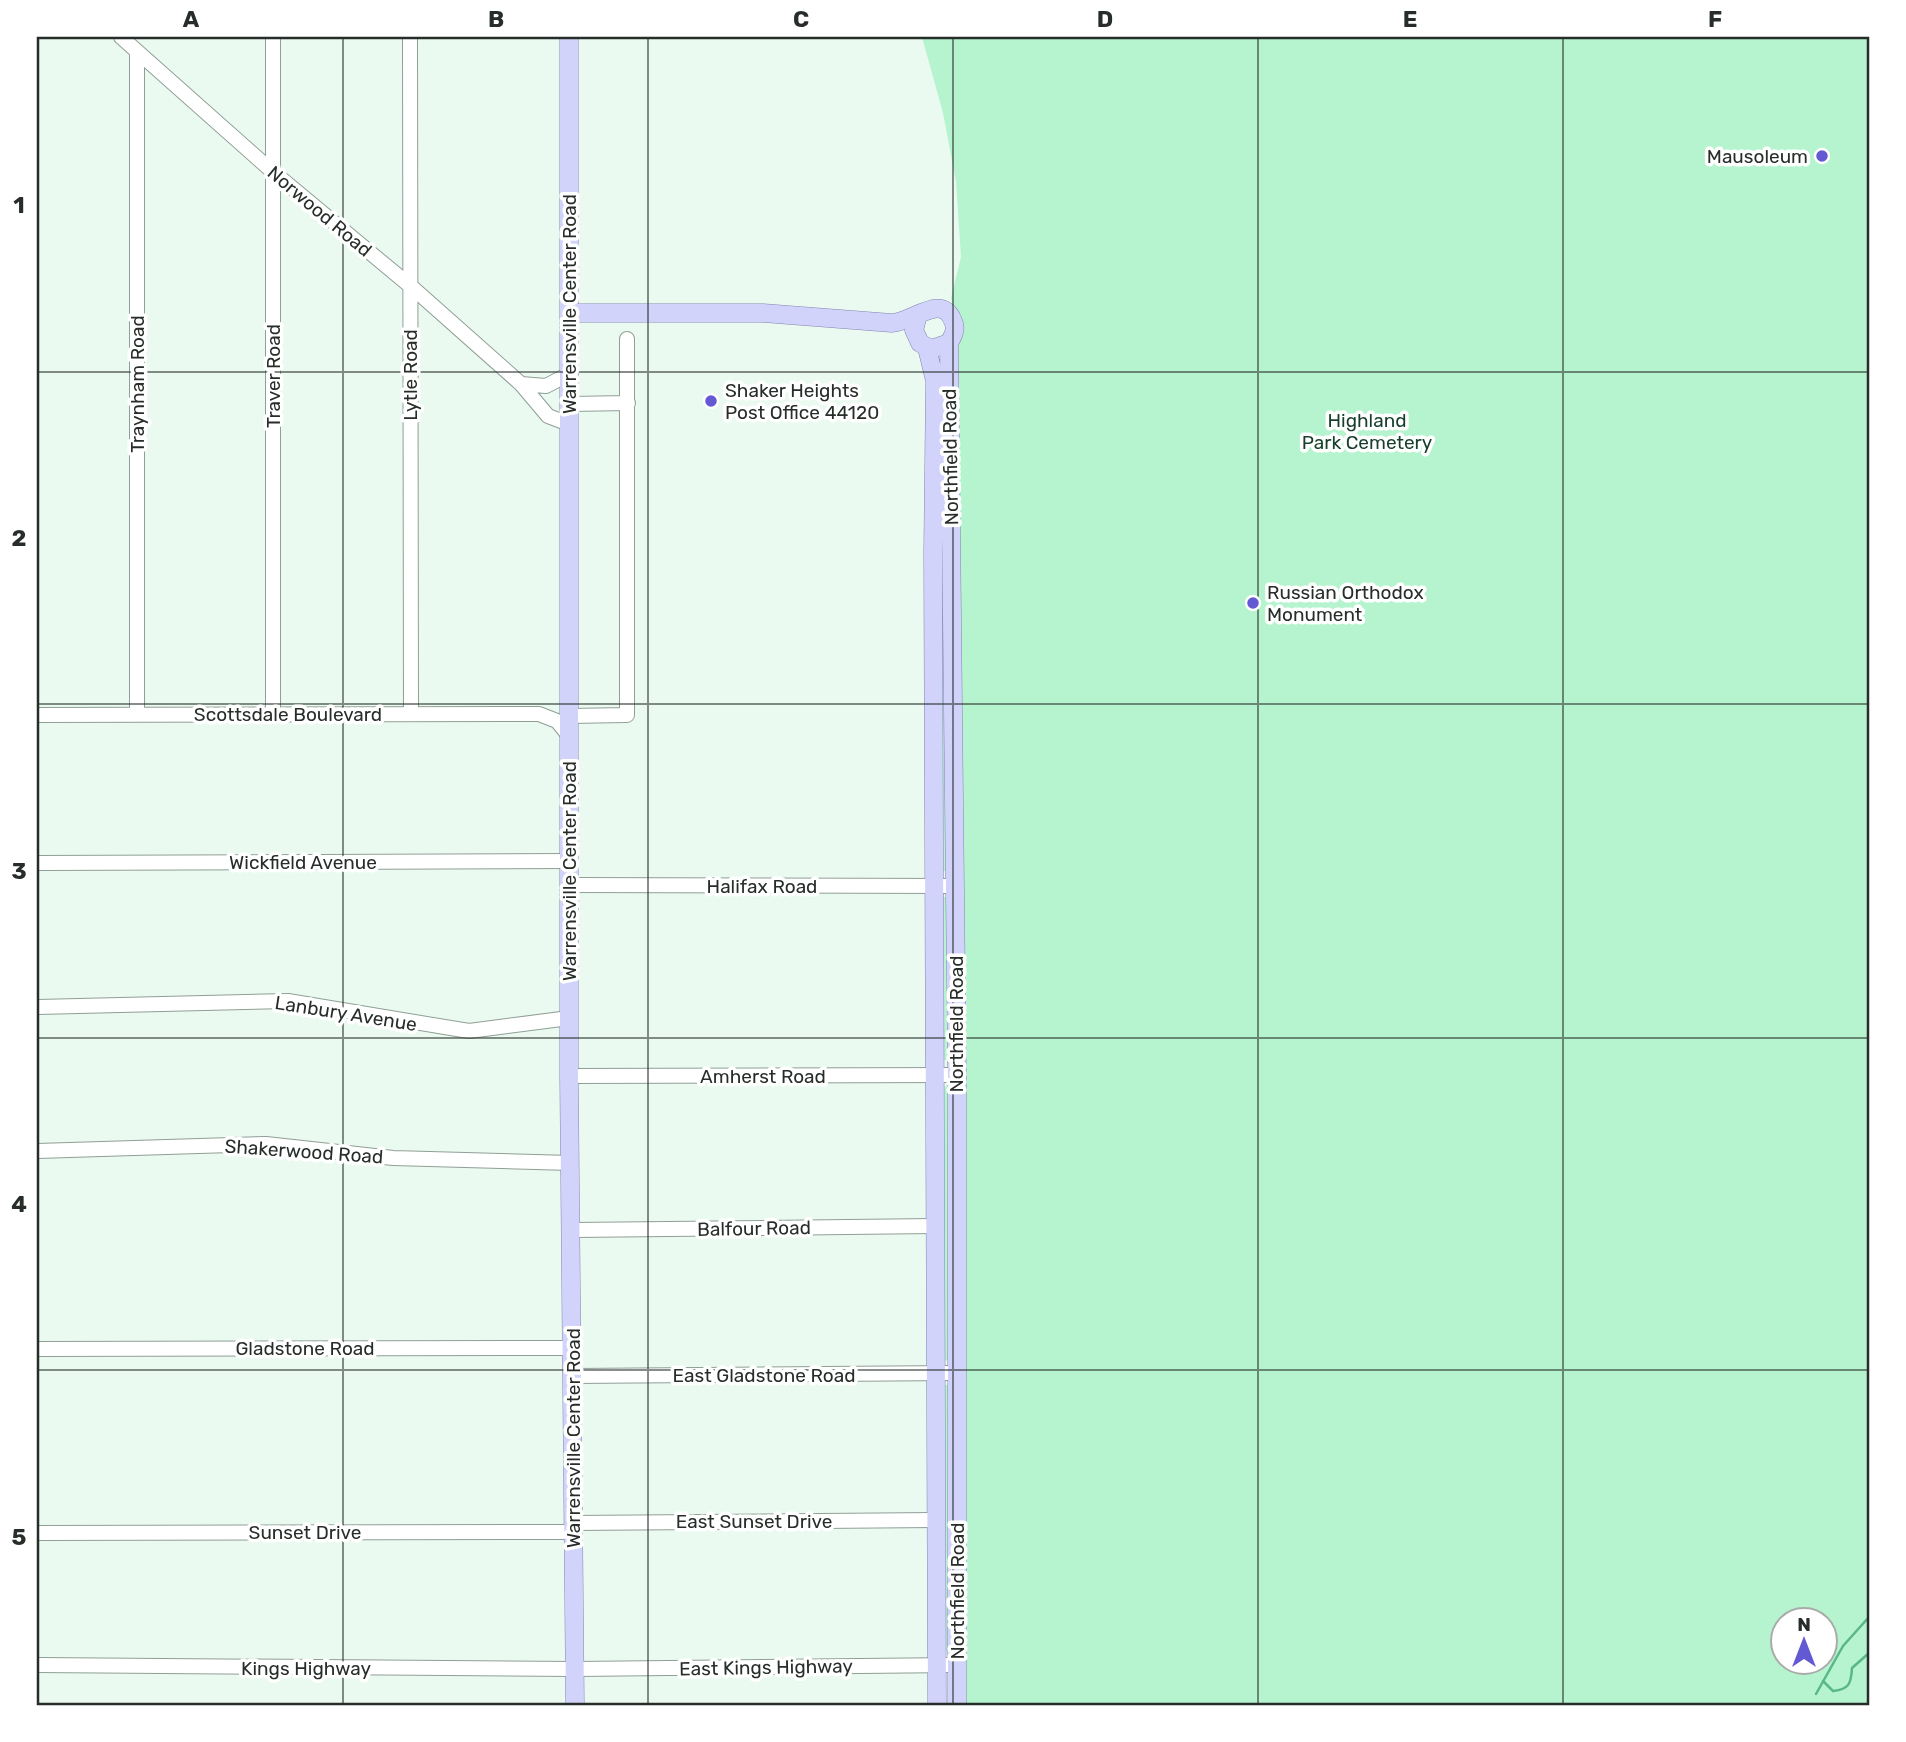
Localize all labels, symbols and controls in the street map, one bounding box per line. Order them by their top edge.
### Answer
text: A [183,5,200,33]
text: B [488,5,504,33]
text: C [793,5,809,33]
text: D [1097,5,1113,33]
text: E [1403,5,1417,33]
text: F [1708,5,1722,33]
place label: Mausoleum [1707,145,1808,168]
marker: Mausoleum [1814,148,1830,164]
street label: Norwood Road [263,161,377,262]
text: 1 [13,191,25,219]
street label: Warrensville Center Road [558,194,581,414]
street label: Traynham Road [126,315,149,453]
street label: Traver Road [262,324,285,428]
street label: Lytle Road [399,329,422,421]
place label: Shaker Heights Post Office 44120 [725,379,879,424]
street label: Northfield Road [938,388,963,526]
marker: Shaker Heights Post Office 44120 [703,393,719,409]
park label: Highland Park Cemetery [1302,409,1432,454]
text: 2 [12,524,26,552]
place label: Russian Orthodox Monument [1267,581,1424,626]
marker: Russian Orthodox Monument [1245,595,1261,611]
street label: Scottsdale Boulevard [194,703,382,726]
street label: Warrensville Center Road [558,761,581,981]
street label: Wickfield Avenue [229,851,377,874]
text: 3 [11,857,27,885]
street label: Halifax Road [707,875,817,898]
street label: Northfield Road [945,956,968,1092]
street label: Lanbury Avenue [273,991,419,1036]
street label: Amherst Road [700,1065,826,1088]
street label: Shakerwood Road [224,1134,384,1169]
text: 4 [11,1190,27,1218]
street label: Balfour Road [697,1216,811,1241]
street label: Warrensville Center Road [562,1328,585,1548]
street label: Gladstone Road [235,1337,375,1360]
street label: East Gladstone Road [673,1364,855,1387]
street label: East Sunset Drive [676,1510,832,1533]
street label: Sunset Drive [249,1521,361,1544]
text: 5 [12,1523,27,1551]
street label: Northfield Road [946,1523,969,1659]
north arrow [1770,1606,1840,1676]
text: N [1797,1613,1811,1636]
street label: East Kings Highway [679,1654,853,1681]
street label: Kings Highway [241,1657,371,1680]

